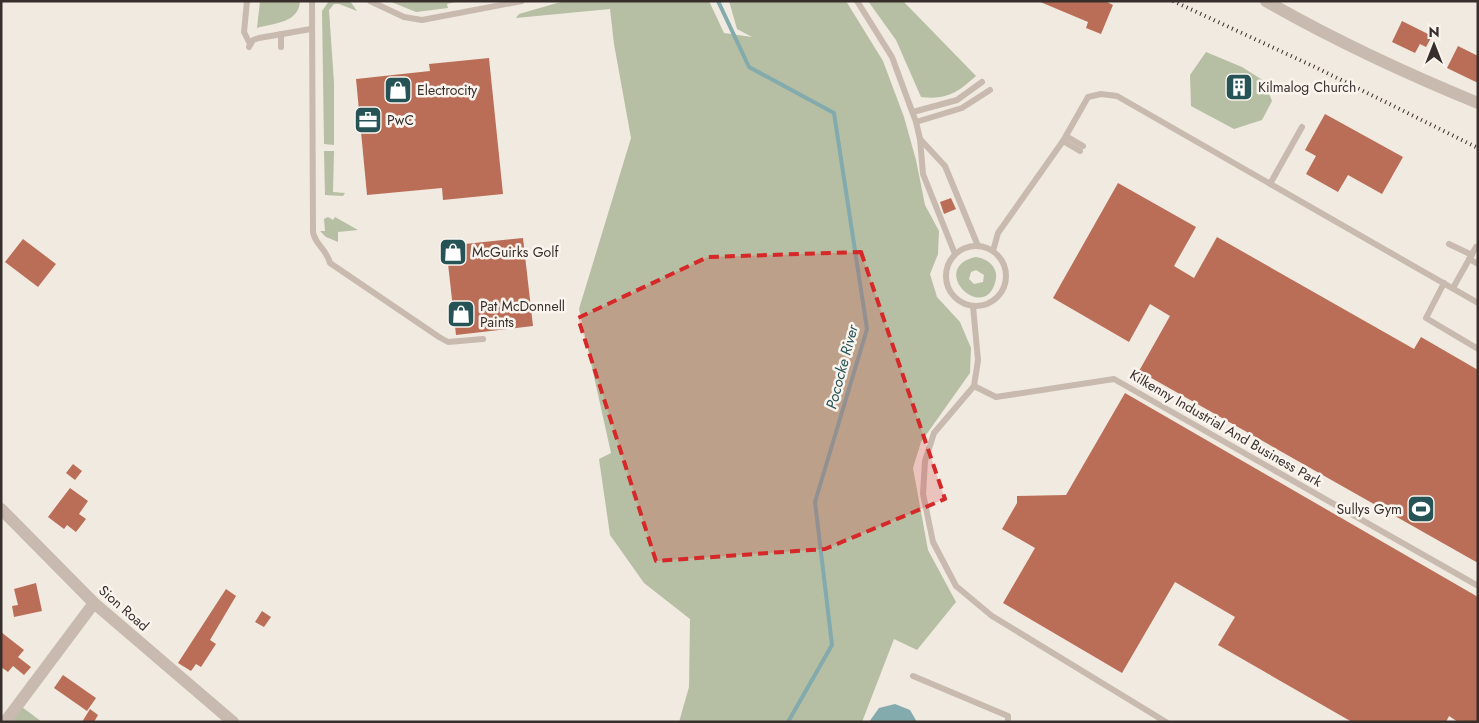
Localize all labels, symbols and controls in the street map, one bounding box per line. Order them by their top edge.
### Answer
north arrow [1409,20,1459,70]
text: N [1428,22,1440,42]
building icon: Kilmalog Church [1224,72,1254,102]
shop icon: Electrocity [383,75,413,105]
place label: Kilmalog Church [1258,77,1356,97]
place label: Electrocity [417,80,478,100]
office icon: PwC [353,105,383,135]
place label: PwC [387,110,414,130]
shop icon: McGuirks Golf [438,237,468,267]
place label: McGuirks Golf [472,242,559,262]
place label: Pat McDonnell Paints [480,296,565,332]
shop icon: Pat McDonnell Paints [446,299,476,329]
water label: Pococke River [820,322,864,411]
street label: Kilkenny Industrial And Business Park [1126,365,1326,492]
sports icon: Sullys Gym [1406,494,1436,524]
place label: Sullys Gym [1336,499,1402,519]
street label: Sion Road [95,581,153,635]

